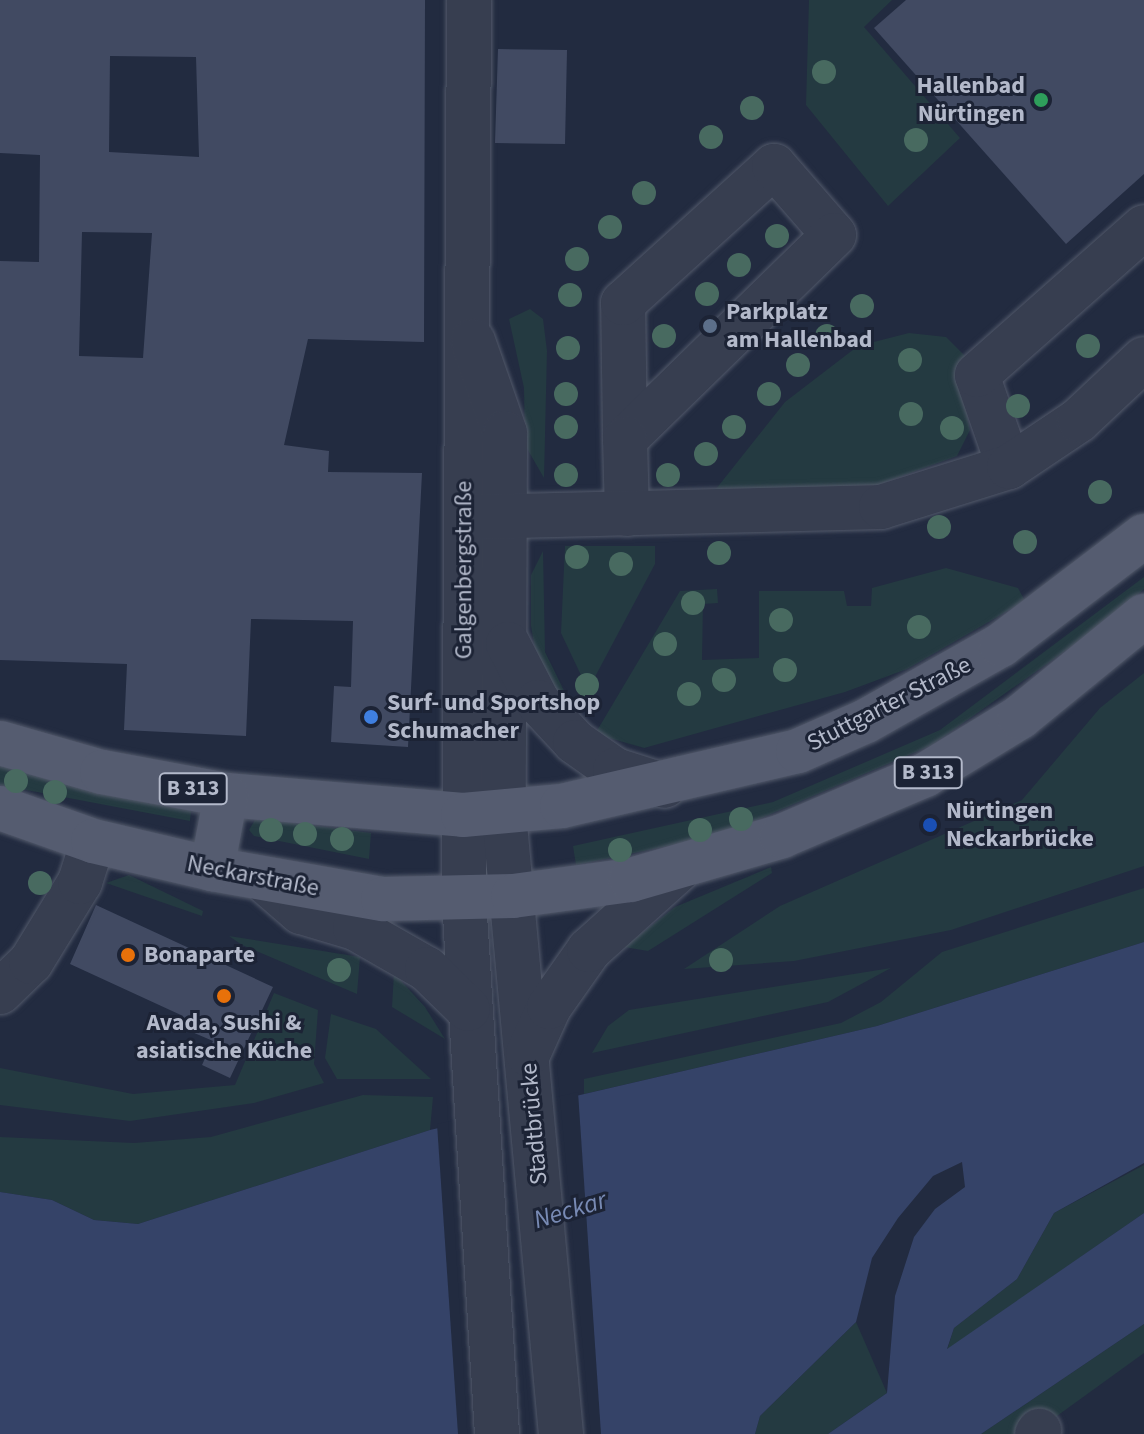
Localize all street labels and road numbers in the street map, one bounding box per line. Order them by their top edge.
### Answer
street label: Galgenbergstraße [450,481,478,659]
street label: Stuttgarter Straße [802,650,976,758]
road number: B 313 [892,755,964,791]
road number: B 313 [157,771,229,807]
street label: Neckarstraße [185,849,321,903]
street label: Stadtbrücke [514,1062,554,1186]

